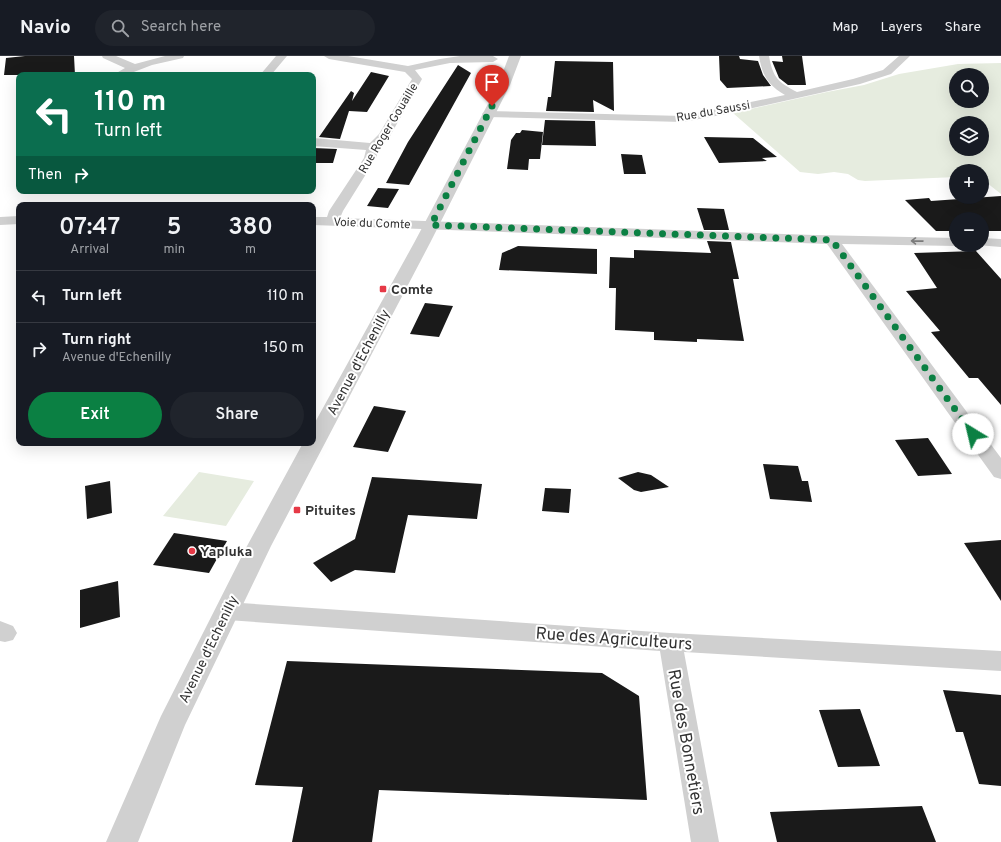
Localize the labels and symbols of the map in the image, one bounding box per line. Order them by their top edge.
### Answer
pin [475,65,509,106]
street label: Rue Roger Gouaille [355,80,422,177]
street label: Rue du Saussi [675,98,751,126]
street label: Voie du Comte [333,215,411,233]
one-way arrow [911,237,924,245]
place label: Comte [391,282,433,299]
marker: Comte [378,284,388,294]
street label: Avenue d'Echenilly [324,307,394,419]
position arrow [952,413,994,455]
place label: Pituites [305,503,356,520]
marker: Pituites [292,505,302,515]
place label: Yapluka [200,544,252,561]
marker: Yapluka [187,546,197,556]
street label: Avenue d'Echenilly [176,593,243,706]
street label: Rue des Agriculteurs [535,624,693,656]
street label: Rue des Bonnetiers [661,668,709,817]

